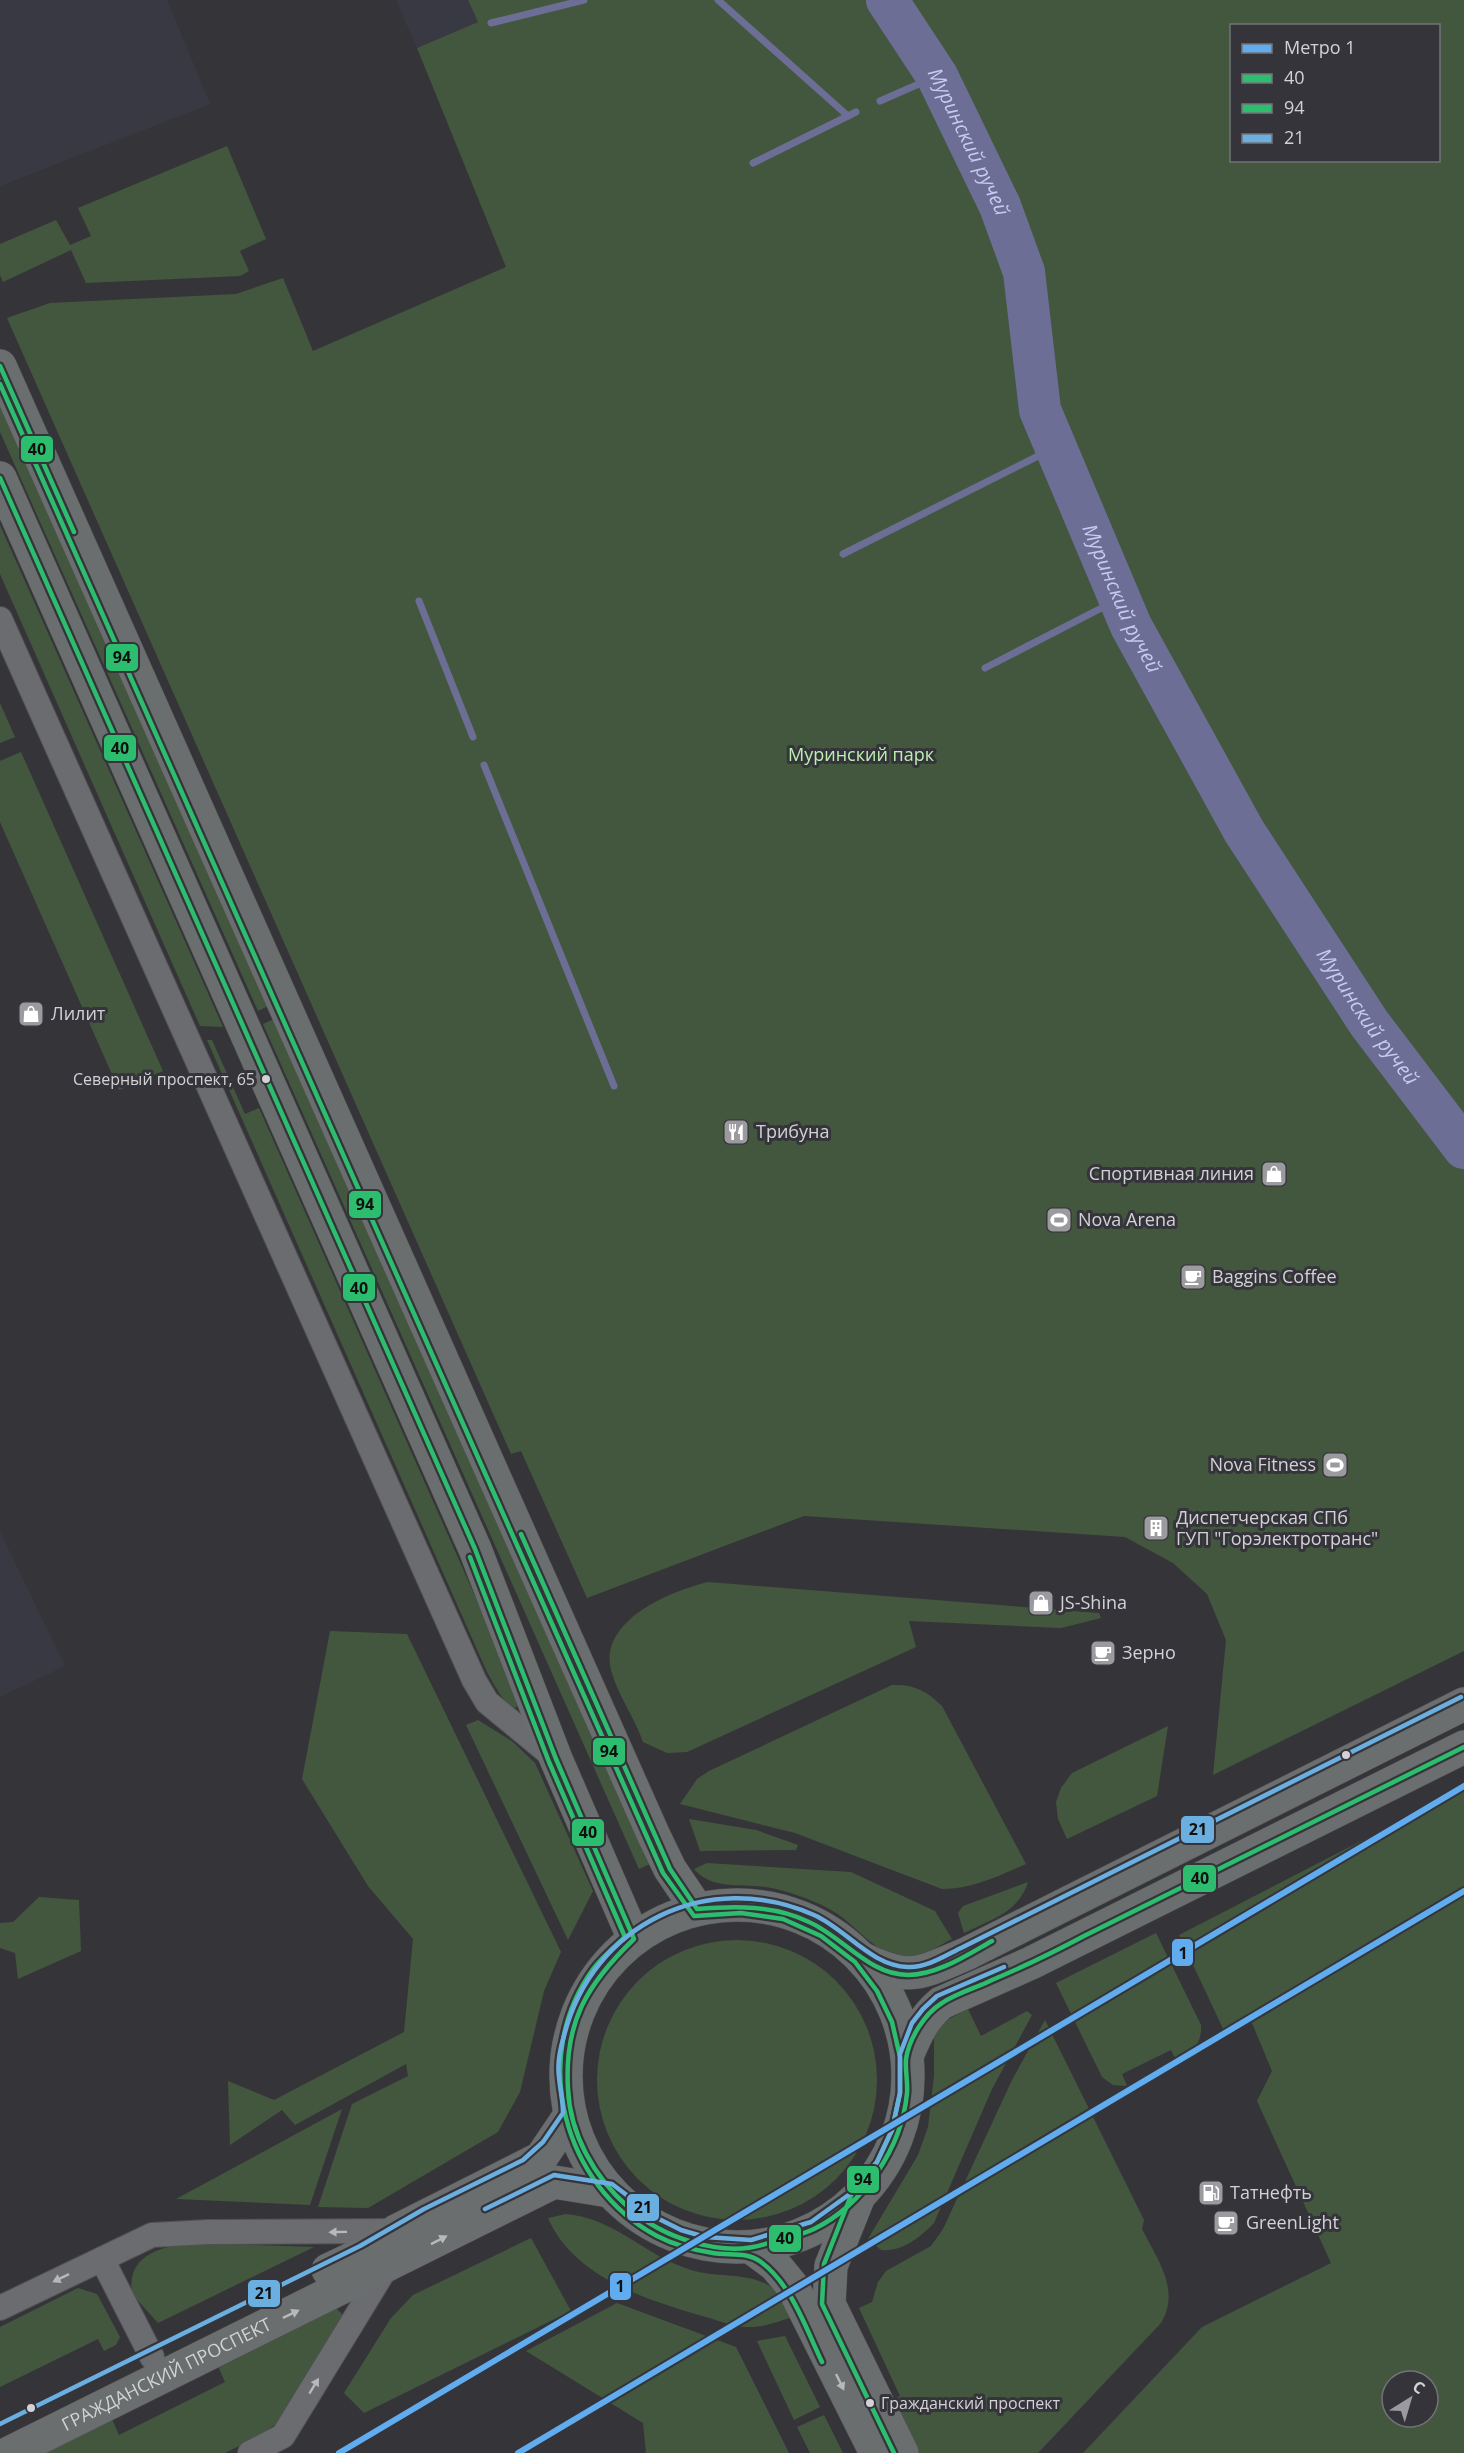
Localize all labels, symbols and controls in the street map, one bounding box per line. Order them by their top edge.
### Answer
legend [1230,24,1440,162]
text: Метро 1 [1284,35,1356,59]
water label: Муринский ручей [922,63,1016,220]
text: 40 [1284,65,1305,89]
text: 94 [1284,95,1305,119]
text: 21 [1284,125,1305,149]
line badge: 40 [20,435,54,463]
text: 40 [28,438,46,460]
water label: Муринский ручей [1076,520,1168,678]
line badge: 94 [105,643,139,672]
text: 94 [113,646,131,668]
line badge: 40 [103,734,137,762]
text: 40 [111,737,129,759]
park label: Муринский парк [788,742,935,766]
water label: Муринский ручей [1311,943,1426,1091]
shop icon: Лилит [16,999,46,1029]
place label: Лилит [51,1001,106,1025]
place label: Северный проспект, 65 [73,1068,255,1090]
marker: Северный проспект, 65 [260,1073,272,1085]
restaurant icon: Трибуна [721,1117,751,1147]
place label: Трибуна [756,1119,830,1143]
shop icon: Спортивная линия [1259,1159,1289,1189]
place label: Спортивная линия [1089,1161,1254,1185]
line badge: 94 [348,1190,382,1219]
text: 94 [356,1193,374,1215]
sports icon: Nova Arena [1044,1205,1074,1235]
place label: Nova Arena [1078,1207,1176,1231]
cafe icon: Baggins Coffee [1178,1262,1208,1292]
place label: Baggins Coffee [1212,1264,1337,1288]
line badge: 40 [342,1273,376,1302]
text: 40 [350,1277,368,1299]
sports icon: Nova Fitness [1320,1450,1350,1480]
place label: Nova Fitness [1209,1452,1316,1476]
place label: Диспетчерская СПб ГУП "Горэлектротранс" [1176,1505,1378,1550]
building icon: Диспетчерская СПб ГУП "Горэлектротранс" [1141,1513,1171,1543]
shop icon: JS-Shina [1026,1588,1056,1618]
place label: JS-Shina [1058,1590,1127,1614]
cafe icon: Зерно [1088,1638,1118,1668]
place label: Зерно [1122,1640,1176,1664]
line badge: 94 [592,1737,626,1766]
text: 94 [600,1740,618,1762]
unlabelled marker [1340,1749,1352,1761]
line badge: 21 [1180,1815,1215,1844]
line badge: 40 [571,1818,605,1847]
text: 21 [1189,1818,1207,1840]
text: 40 [579,1821,597,1843]
line badge: 40 [1182,1864,1217,1893]
text: 40 [1191,1867,1209,1889]
line badge: 1 [1171,1938,1194,1967]
text: 1 [1178,1942,1188,1964]
line badge: 94 [846,2165,880,2194]
text: 94 [854,2168,872,2190]
fuel station icon: Татнефть [1196,2178,1226,2208]
place label: Татнефть [1230,2180,1312,2204]
line badge: 21 [626,2193,660,2222]
text: 21 [634,2196,652,2218]
cafe icon: GreenLight [1211,2208,1241,2238]
place label: GreenLight [1246,2210,1339,2234]
line badge: 40 [768,2224,802,2253]
text: 40 [776,2227,794,2249]
one-way arrow [328,2228,347,2237]
one-way arrow [431,2235,448,2245]
line badge: 1 [609,2272,632,2301]
one-way arrow [52,2274,69,2283]
text: 1 [615,2275,625,2297]
line badge: 21 [247,2279,281,2308]
text: 21 [255,2282,273,2304]
one-way arrow [283,2309,300,2318]
street label: ГРАЖДАНСКИЙ ПРОСПЕКТ [57,2311,275,2436]
north arrow [1380,2369,1440,2429]
one-way arrow [835,2373,845,2391]
text: С [1408,2375,1430,2399]
one-way arrow [308,2378,319,2395]
place label: Гражданский проспект [881,2392,1061,2414]
marker: Гражданский проспект [864,2397,876,2409]
unlabelled marker [25,2402,37,2414]

